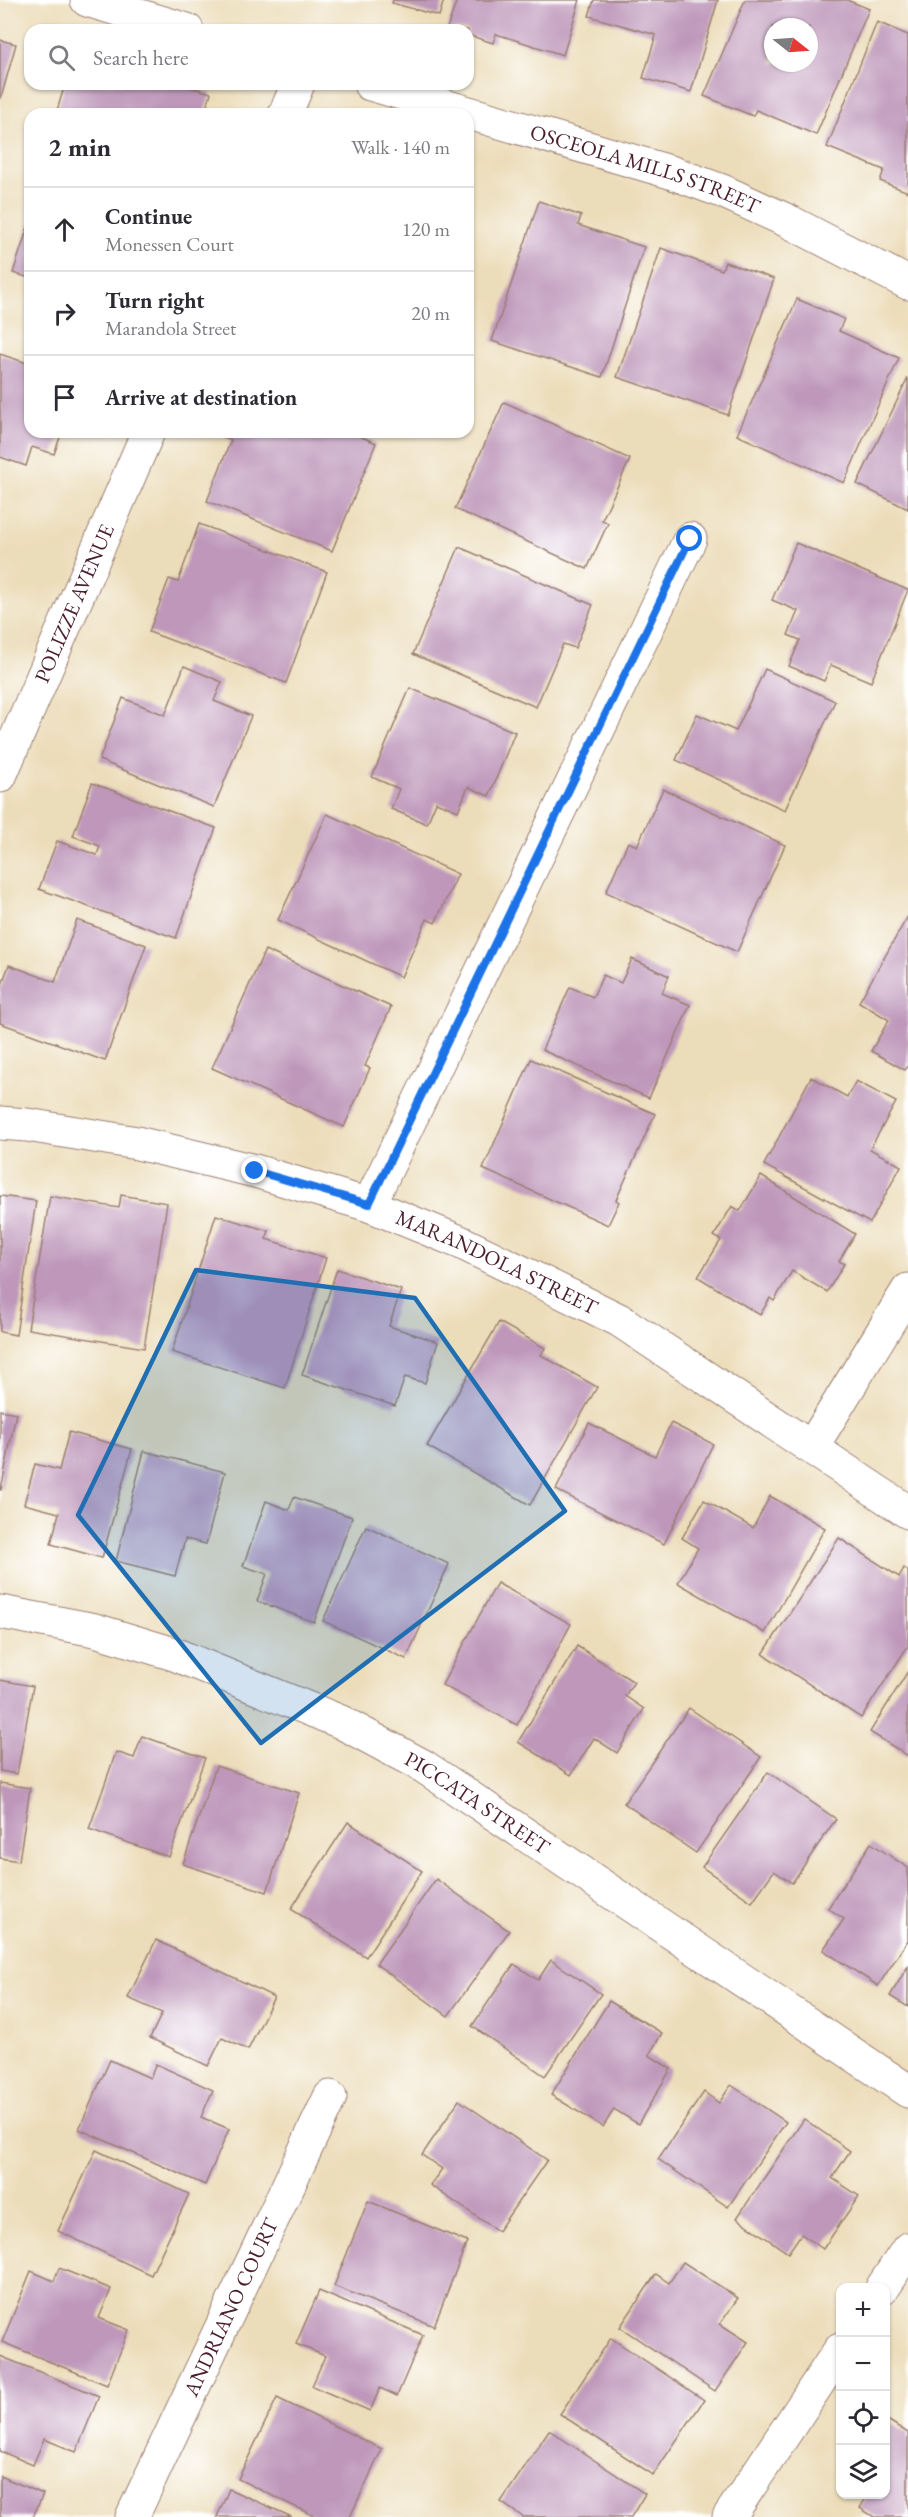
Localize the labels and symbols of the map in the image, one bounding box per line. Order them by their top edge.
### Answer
north arrow [764,18,818,72]
street label: OSCEOLA MILLS STREET [527,118,765,220]
street label: POLIZZE AVENUE [28,520,120,687]
route start [676,525,702,551]
route end [241,1157,267,1183]
street label: MARANDOLA STREET [392,1203,603,1321]
street label: PICCATA STREET [400,1745,556,1861]
street label: ANDRIANO COURT [176,2213,284,2401]

